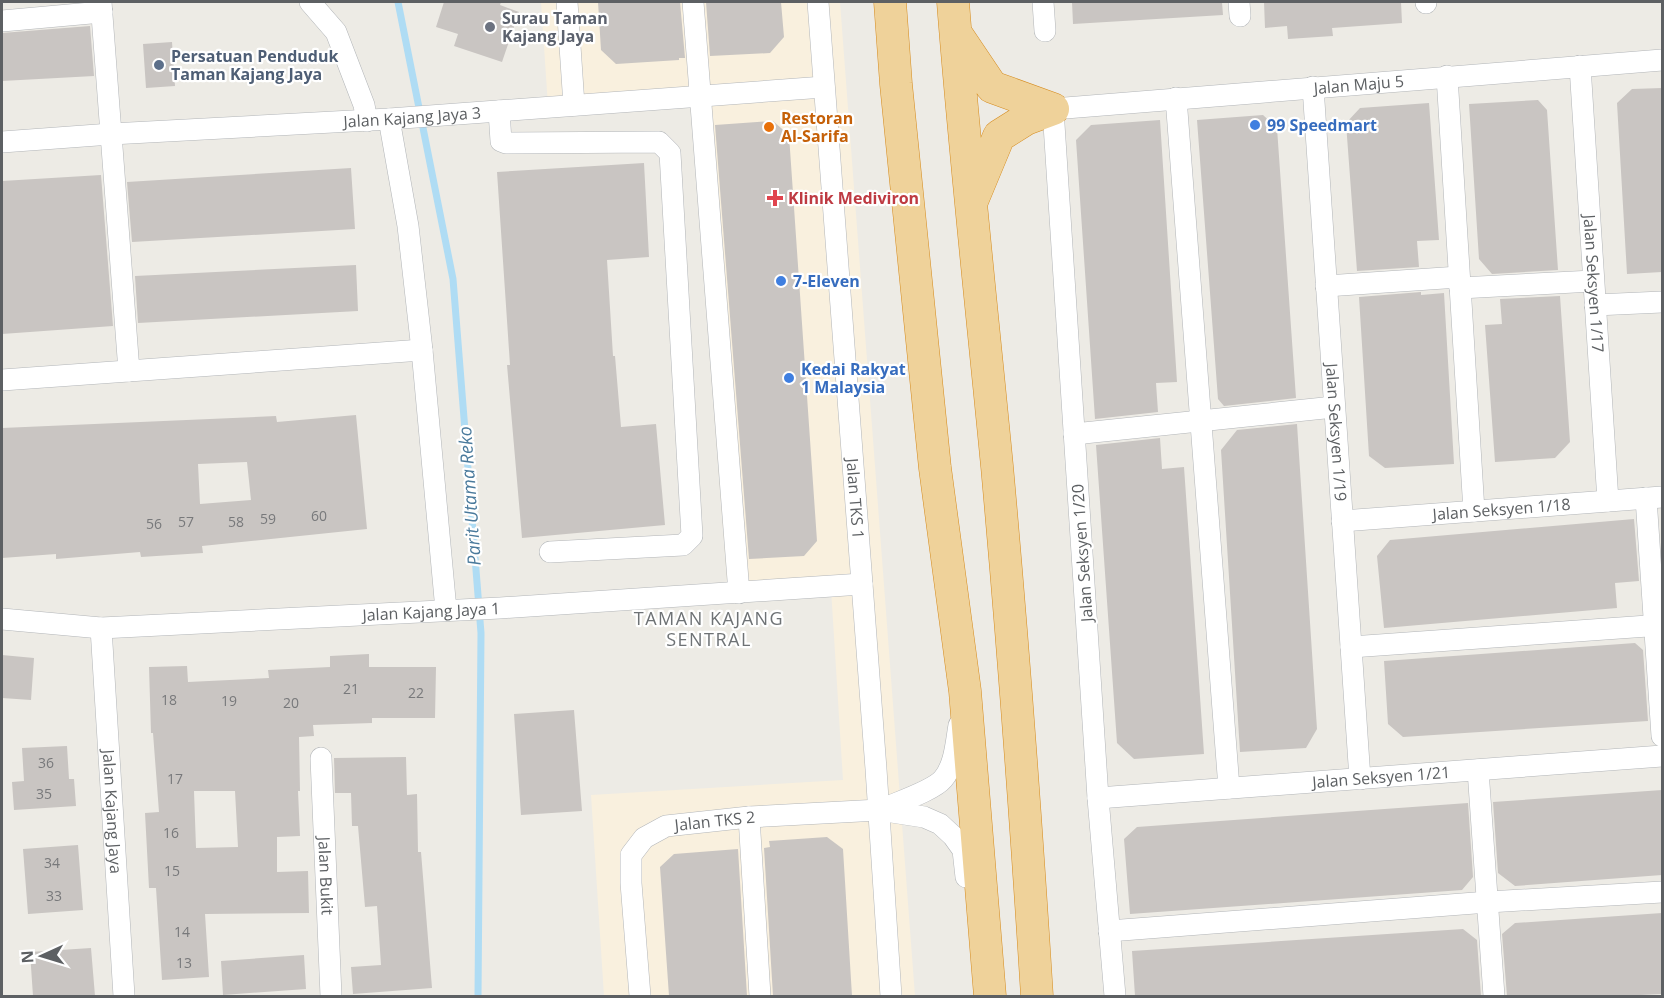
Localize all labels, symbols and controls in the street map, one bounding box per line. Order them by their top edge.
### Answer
place label: Surau Taman Kajang Jaya [502,7,608,47]
marker: Surau Taman Kajang Jaya [483,20,497,34]
place label: Persatuan Penduduk Taman Kajang Jaya [171,45,338,85]
marker: Persatuan Penduduk Taman Kajang Jaya [152,58,166,72]
street label: Jalan Maju 5 [1311,70,1405,99]
street label: Jalan Kajang Jaya 3 [341,101,482,133]
place label: Restoran Al-Sarifa [781,107,853,147]
place label: 99 Speedmart [1267,114,1377,136]
marker: 99 Speedmart [1248,118,1262,132]
marker: Restoran Al-Sarifa [762,120,776,134]
place label: Klinik Mediviron [788,187,919,209]
marker: Klinik Mediviron [766,189,784,207]
street label: Jalan Seksyen 1/17 [1578,212,1609,353]
place label: 7-Eleven [793,270,860,292]
marker: 7-Eleven [774,274,788,288]
place label: Kedai Rakyat 1 Malaysia [801,358,906,398]
street label: Jalan Seksyen 1/19 [1321,361,1352,502]
marker: Kedai Rakyat 1 Malaysia [782,371,796,385]
water label: Parit Utama Reko [452,426,486,567]
street label: Jalan TKS 1 [841,455,870,540]
street label: Jalan Seksyen 1/20 [1066,483,1098,625]
street label: Jalan Seksyen 1/18 [1430,493,1571,525]
house number: 60 [311,506,327,525]
house number: 59 [260,509,276,528]
house number: 57 [178,512,194,531]
house number: 58 [228,512,244,531]
house number: 56 [146,514,162,533]
street label: Jalan Kajang Jaya 1 [360,597,501,626]
district label: TAMAN KAJANG SENTRAL [634,606,784,651]
house number: 21 [343,679,359,698]
house number: 22 [408,683,424,702]
house number: 18 [161,690,177,709]
house number: 19 [221,691,237,710]
house number: 20 [283,693,299,712]
street label: Jalan Kajang Jaya [97,747,127,874]
house number: 36 [38,753,54,772]
street label: Jalan Seksyen 1/21 [1309,761,1451,793]
house number: 17 [167,769,183,788]
house number: 35 [36,784,52,803]
street label: Jalan TKS 2 [672,806,756,836]
house number: 16 [163,823,179,842]
street label: Jalan Bukit [313,834,339,916]
house number: 34 [44,853,60,872]
house number: 15 [164,861,180,880]
house number: 33 [46,886,62,905]
house number: 14 [174,922,190,941]
north arrow [12,926,72,986]
text: N [16,950,38,964]
house number: 13 [176,953,192,972]

